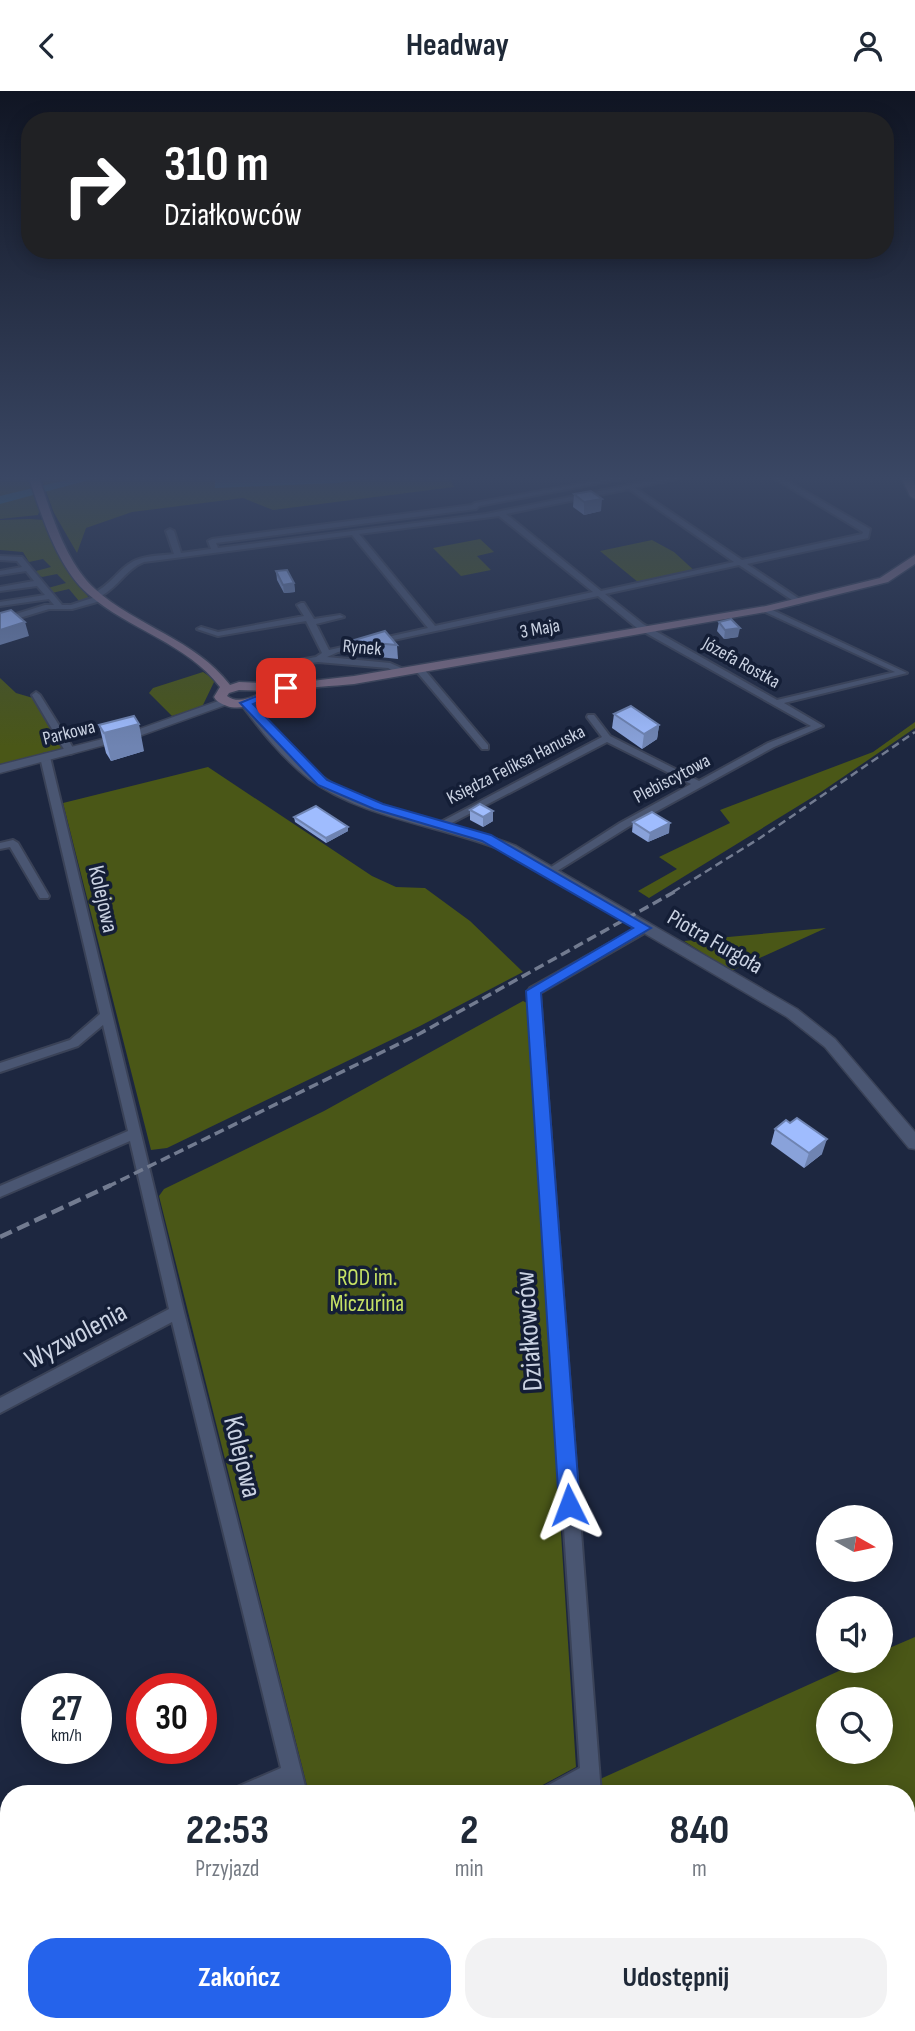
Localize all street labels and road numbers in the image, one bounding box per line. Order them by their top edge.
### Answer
street label: 3 Maja [518,614,562,644]
street label: Józefa Rostka [697,632,784,694]
street label: Rynek [342,635,383,661]
street label: Parkowa [40,715,98,751]
street label: Księdza Feliksa Hanuska [443,720,589,810]
street label: Plebiscytowa [630,749,714,809]
street label: Kolejowa [82,863,124,935]
street label: Piotra Furgoła [662,904,768,980]
street label: Działkowców [508,1269,550,1392]
street label: Wyzwolenia [19,1295,133,1377]
street label: Kolejowa [216,1413,268,1501]

